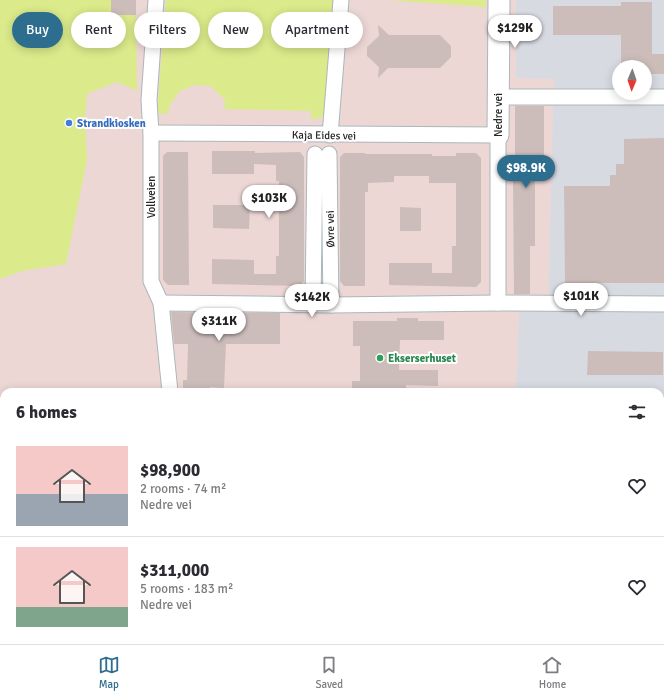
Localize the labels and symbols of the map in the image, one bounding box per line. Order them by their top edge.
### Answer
pin: $129K [487,15,543,49]
north arrow [612,60,652,100]
street label: Nedre vei [492,93,505,137]
place label: Strandkiosken [77,117,146,130]
marker: Strandkiosken [64,118,74,128]
street label: Kaja Eides vei [292,128,356,143]
pin: $98.9K [493,155,559,189]
street label: Vollveien [145,176,158,218]
pin: $103K [241,185,297,219]
street label: Øvre vei [324,210,337,248]
pin: $101K [553,283,609,317]
pin: $142K [284,284,340,318]
pin: $311K [191,308,247,342]
place label: Ekserserhuset [388,352,456,365]
marker: Ekserserhuset [375,353,385,363]

